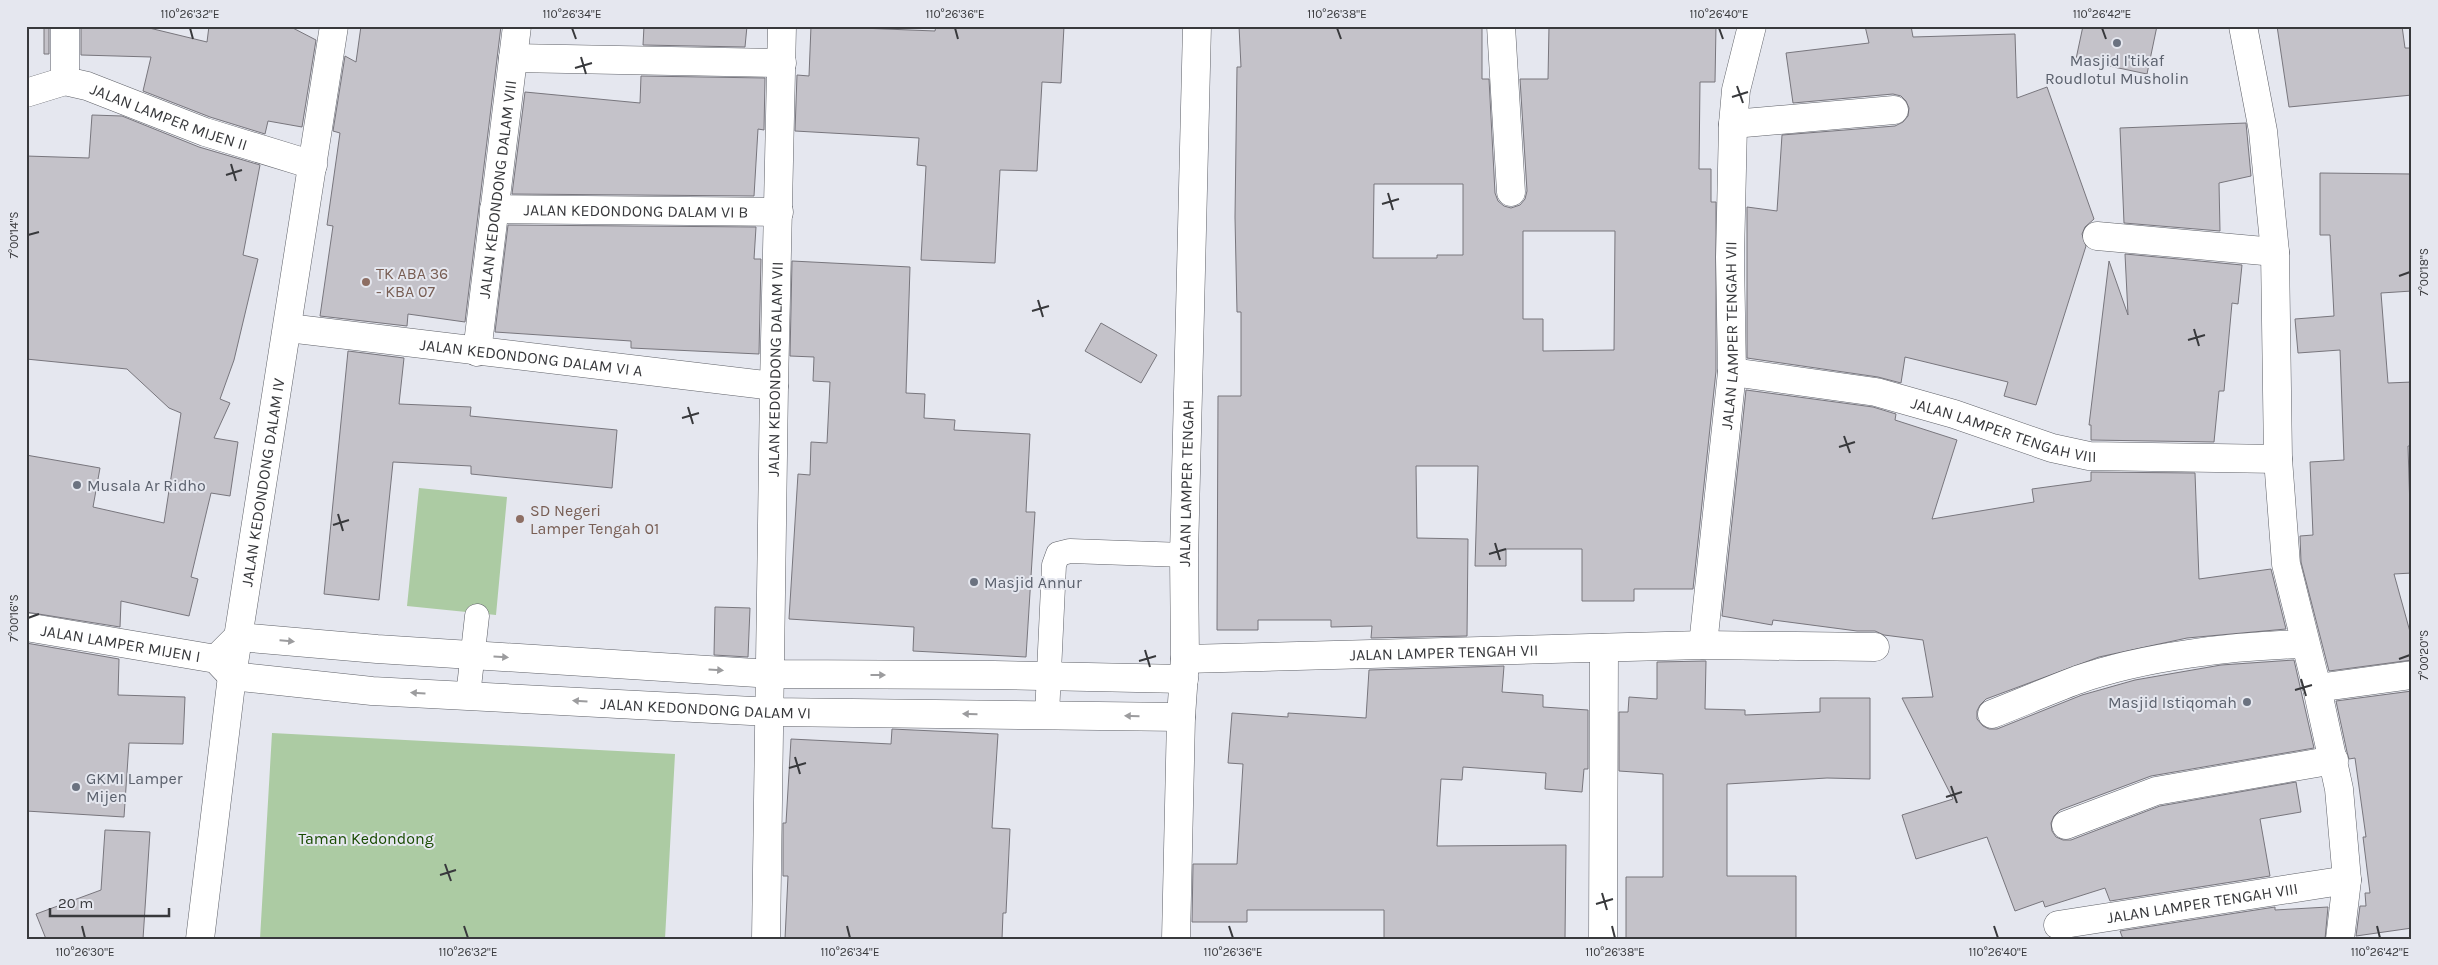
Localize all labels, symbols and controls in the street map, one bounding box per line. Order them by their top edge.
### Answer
text: 110°26'32"E [160,7,220,21]
text: 110°26'34"E [543,7,601,21]
text: 110°26'36"E [926,7,984,21]
text: 110°26'38"E [1307,7,1367,21]
text: 110°26'40"E [1690,7,1748,21]
text: 110°26'42"E [2073,7,2131,21]
marker: Masjid I'tikaf Roudlotul Musholin [2111,37,2123,49]
place label: Masjid I'tikaf Roudlotul Musholin [2045,51,2189,88]
street label: JALAN LAMPER MIJEN II [88,79,250,154]
street label: JALAN KEDONDONG DALAM VIII [474,79,520,300]
street label: JALAN KEDONDONG DALAM VI B [524,200,748,221]
text: 7°00'14"S [7,211,21,259]
street label: JALAN LAMPER TENGAH VII [1716,241,1742,431]
text: 7°00'18"S [2417,248,2431,296]
street label: JALAN KEDONDONG DALAM VII [763,261,786,477]
place label: TK ABA 36 - KBA 07 [376,264,448,301]
marker: TK ABA 36 - KBA 07 [360,276,372,288]
street label: JALAN KEDONDONG DALAM VI A [419,334,644,380]
street label: JALAN KEDONDONG DALAM IV [237,377,288,588]
street label: JALAN LAMPER TENGAH VIII [1909,393,2097,466]
street label: JALAN LAMPER TENGAH [1174,399,1197,567]
place label: Musala Ar Ridho [87,476,206,495]
marker: Musala Ar Ridho [71,479,83,491]
place label: SD Negeri Lamper Tengah 01 [530,501,659,538]
marker: SD Negeri Lamper Tengah 01 [514,513,526,525]
place label: Masjid Annur [984,573,1082,592]
marker: Masjid Annur [968,576,980,588]
text: 7°00'16"S [7,594,21,642]
street label: JALAN LAMPER MIJEN I [39,620,202,666]
text: 7°00'20"S [2417,630,2431,680]
one-way arrow [279,638,295,646]
street label: JALAN LAMPER TENGAH VII [1349,640,1539,664]
one-way arrow [494,654,510,662]
one-way arrow [708,667,724,675]
one-way arrow [870,671,886,679]
one-way arrow [410,689,426,697]
place label: Masjid Istiqomah [2108,693,2237,712]
street label: JALAN KEDONDONG DALAM VI [600,694,811,722]
marker: Masjid Istiqomah [2241,696,2253,708]
one-way arrow [572,697,588,705]
one-way arrow [962,710,978,718]
one-way arrow [1124,712,1140,720]
place label: GKMI Lamper Mijen [86,769,183,806]
marker: GKMI Lamper Mijen [70,781,82,793]
park label: Taman Kedondong [298,829,434,848]
street label: JALAN LAMPER TENGAH VIII [2105,878,2299,927]
scale bar [50,885,169,917]
text: 20 m [58,894,93,912]
text: 110°26'30"E [55,945,115,959]
text: 110°26'32"E [438,945,498,959]
text: 110°26'34"E [821,945,879,959]
text: 110°26'36"E [1204,945,1262,959]
text: 110°26'38"E [1585,945,1645,959]
text: 110°26'40"E [1969,945,2027,959]
text: 110°26'42"E [2351,945,2409,959]

